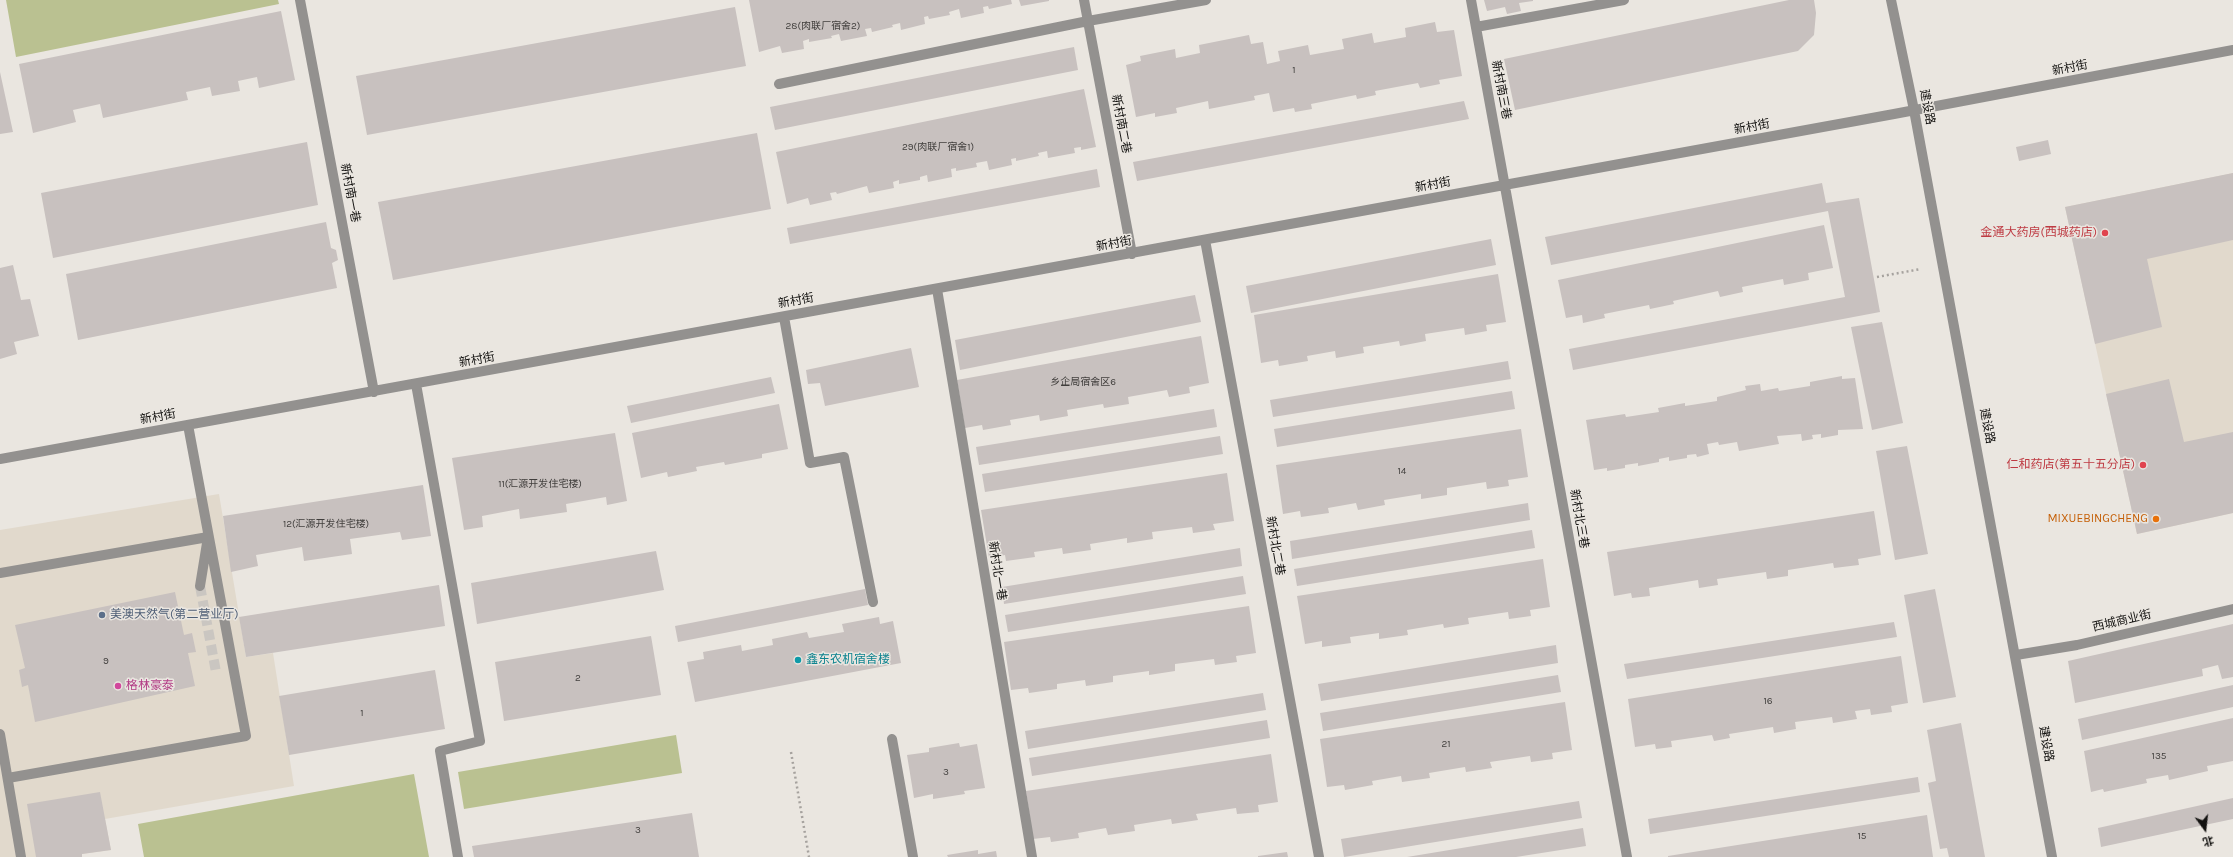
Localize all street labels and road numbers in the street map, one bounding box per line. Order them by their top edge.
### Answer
street label: 新村街 [2051,57,2089,79]
street label: 新村南三巷 [1488,59,1514,121]
street label: 建设路 [1916,88,1938,126]
street label: 新村南二巷 [1108,93,1134,155]
street label: 新村街 [1733,117,1771,137]
street label: 新村南一巷 [337,162,363,224]
street label: 新村街 [1414,175,1452,195]
street label: 新村街 [1095,234,1133,254]
street label: 新村街 [777,291,815,311]
street label: 新村街 [458,350,496,370]
street label: 新村街 [139,407,177,427]
street label: 建设路 [1976,407,1998,445]
street label: 新村北三巷 [1567,488,1591,550]
street label: 新村北二巷 [1263,515,1287,577]
street label: 新村北一巷 [985,540,1009,602]
street label: 西城商业街 [2091,607,2153,635]
street label: 建设路 [2036,725,2056,763]

